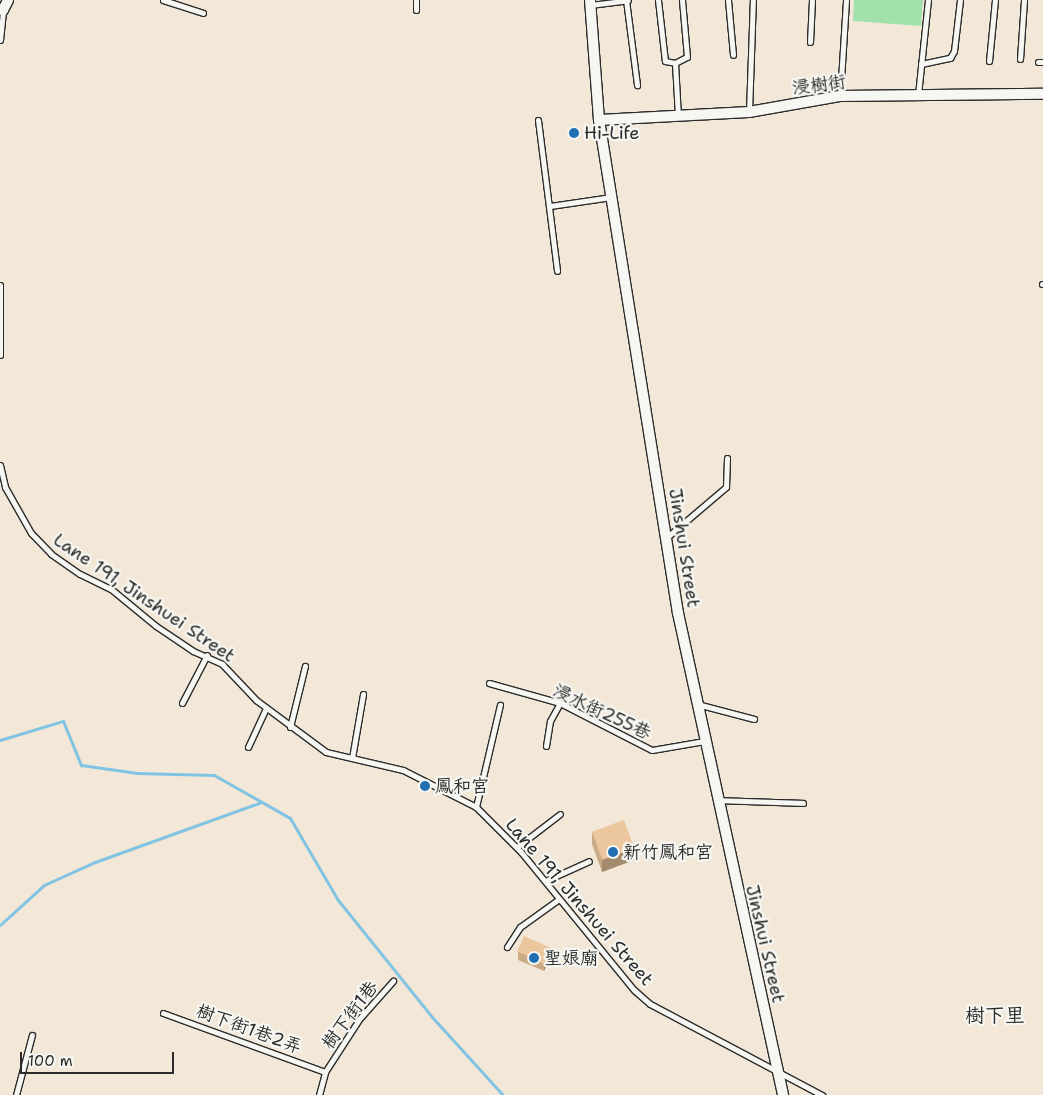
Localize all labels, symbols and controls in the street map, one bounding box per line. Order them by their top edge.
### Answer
street label: 浸樹街 [791,71,847,99]
place label: Hi-Life [584,122,640,144]
marker: Hi-Life [568,127,580,139]
street label: Jinshui Street [664,487,704,609]
street label: Lane 191, Jinshuei Street [49,529,239,667]
street label: 浸水街255巷 [550,680,654,744]
place label: 鳳和宮 [435,775,489,797]
marker: 鳳和宮 [419,780,431,792]
street label: Lane 191, Jinshuei Street [501,814,657,990]
place label: 新竹鳳和宮 [623,841,713,863]
marker: 新竹鳳和宮 [607,846,619,858]
street label: Jinshui Street [741,883,789,1005]
place label: 聖娘廟 [544,947,598,969]
marker: 聖娘廟 [528,952,540,964]
street label: 樹下街1巷 [317,977,383,1053]
street label: 樹下街1巷2弄 [194,1000,304,1058]
district label: 樹下里 [965,1003,1025,1027]
scale bar [22,1042,176,1074]
text: 100 m [28,1051,73,1071]

